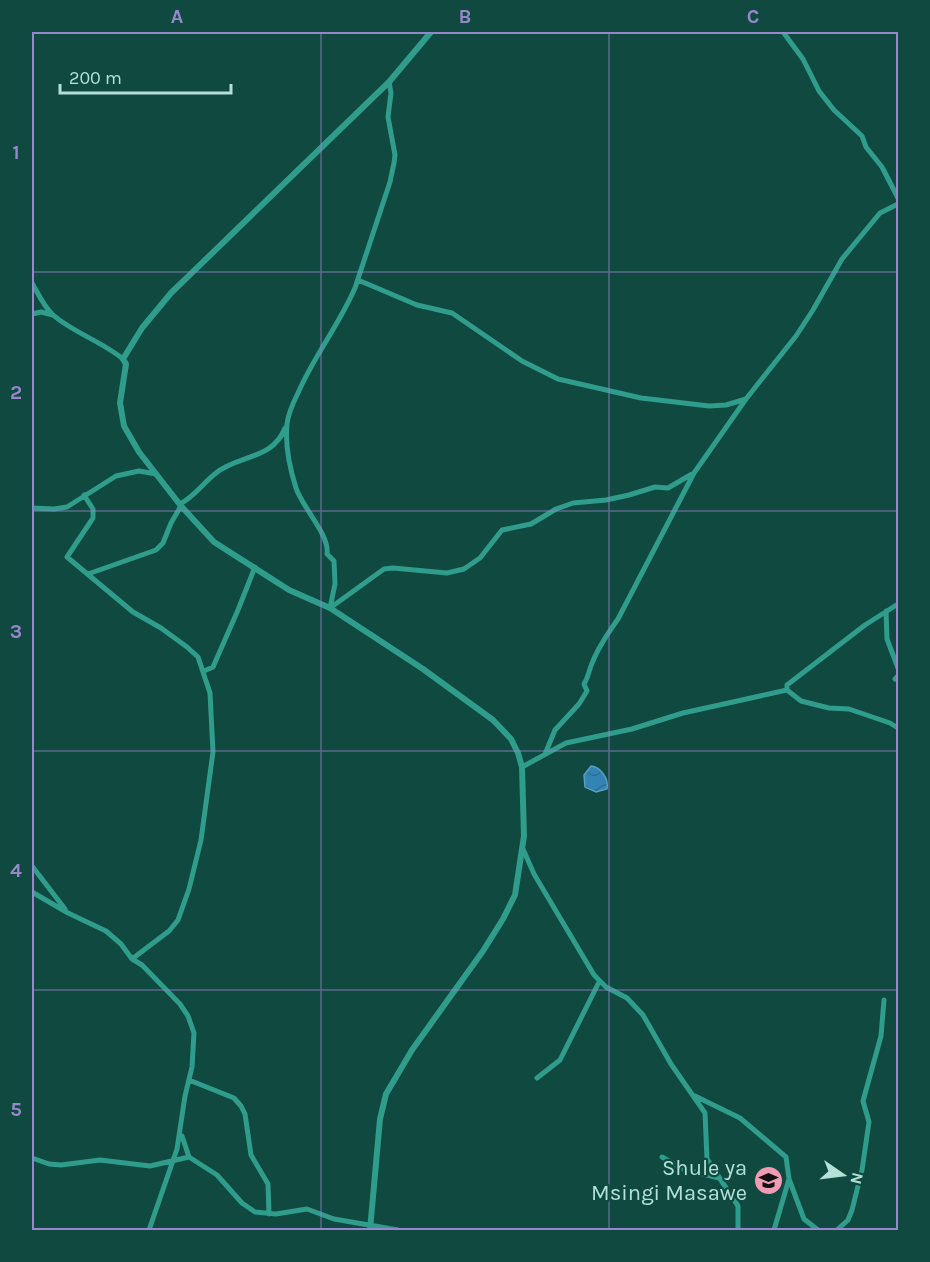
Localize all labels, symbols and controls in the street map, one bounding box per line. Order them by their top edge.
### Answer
text: A [171,5,184,28]
text: B [459,5,471,28]
text: C [747,5,759,28]
scale bar [60,57,231,95]
text: 200 m [69,67,122,89]
text: 1 [12,141,20,164]
text: 2 [10,381,22,404]
text: 3 [10,620,22,643]
text: 4 [10,859,22,882]
text: 5 [10,1098,22,1121]
north arrow [813,1145,873,1205]
place label: Shule ya Msingi Masawe [591,1155,747,1206]
school or university icon: Shule ya Msingi Masawe [752,1164,784,1196]
text: N [846,1171,868,1186]

